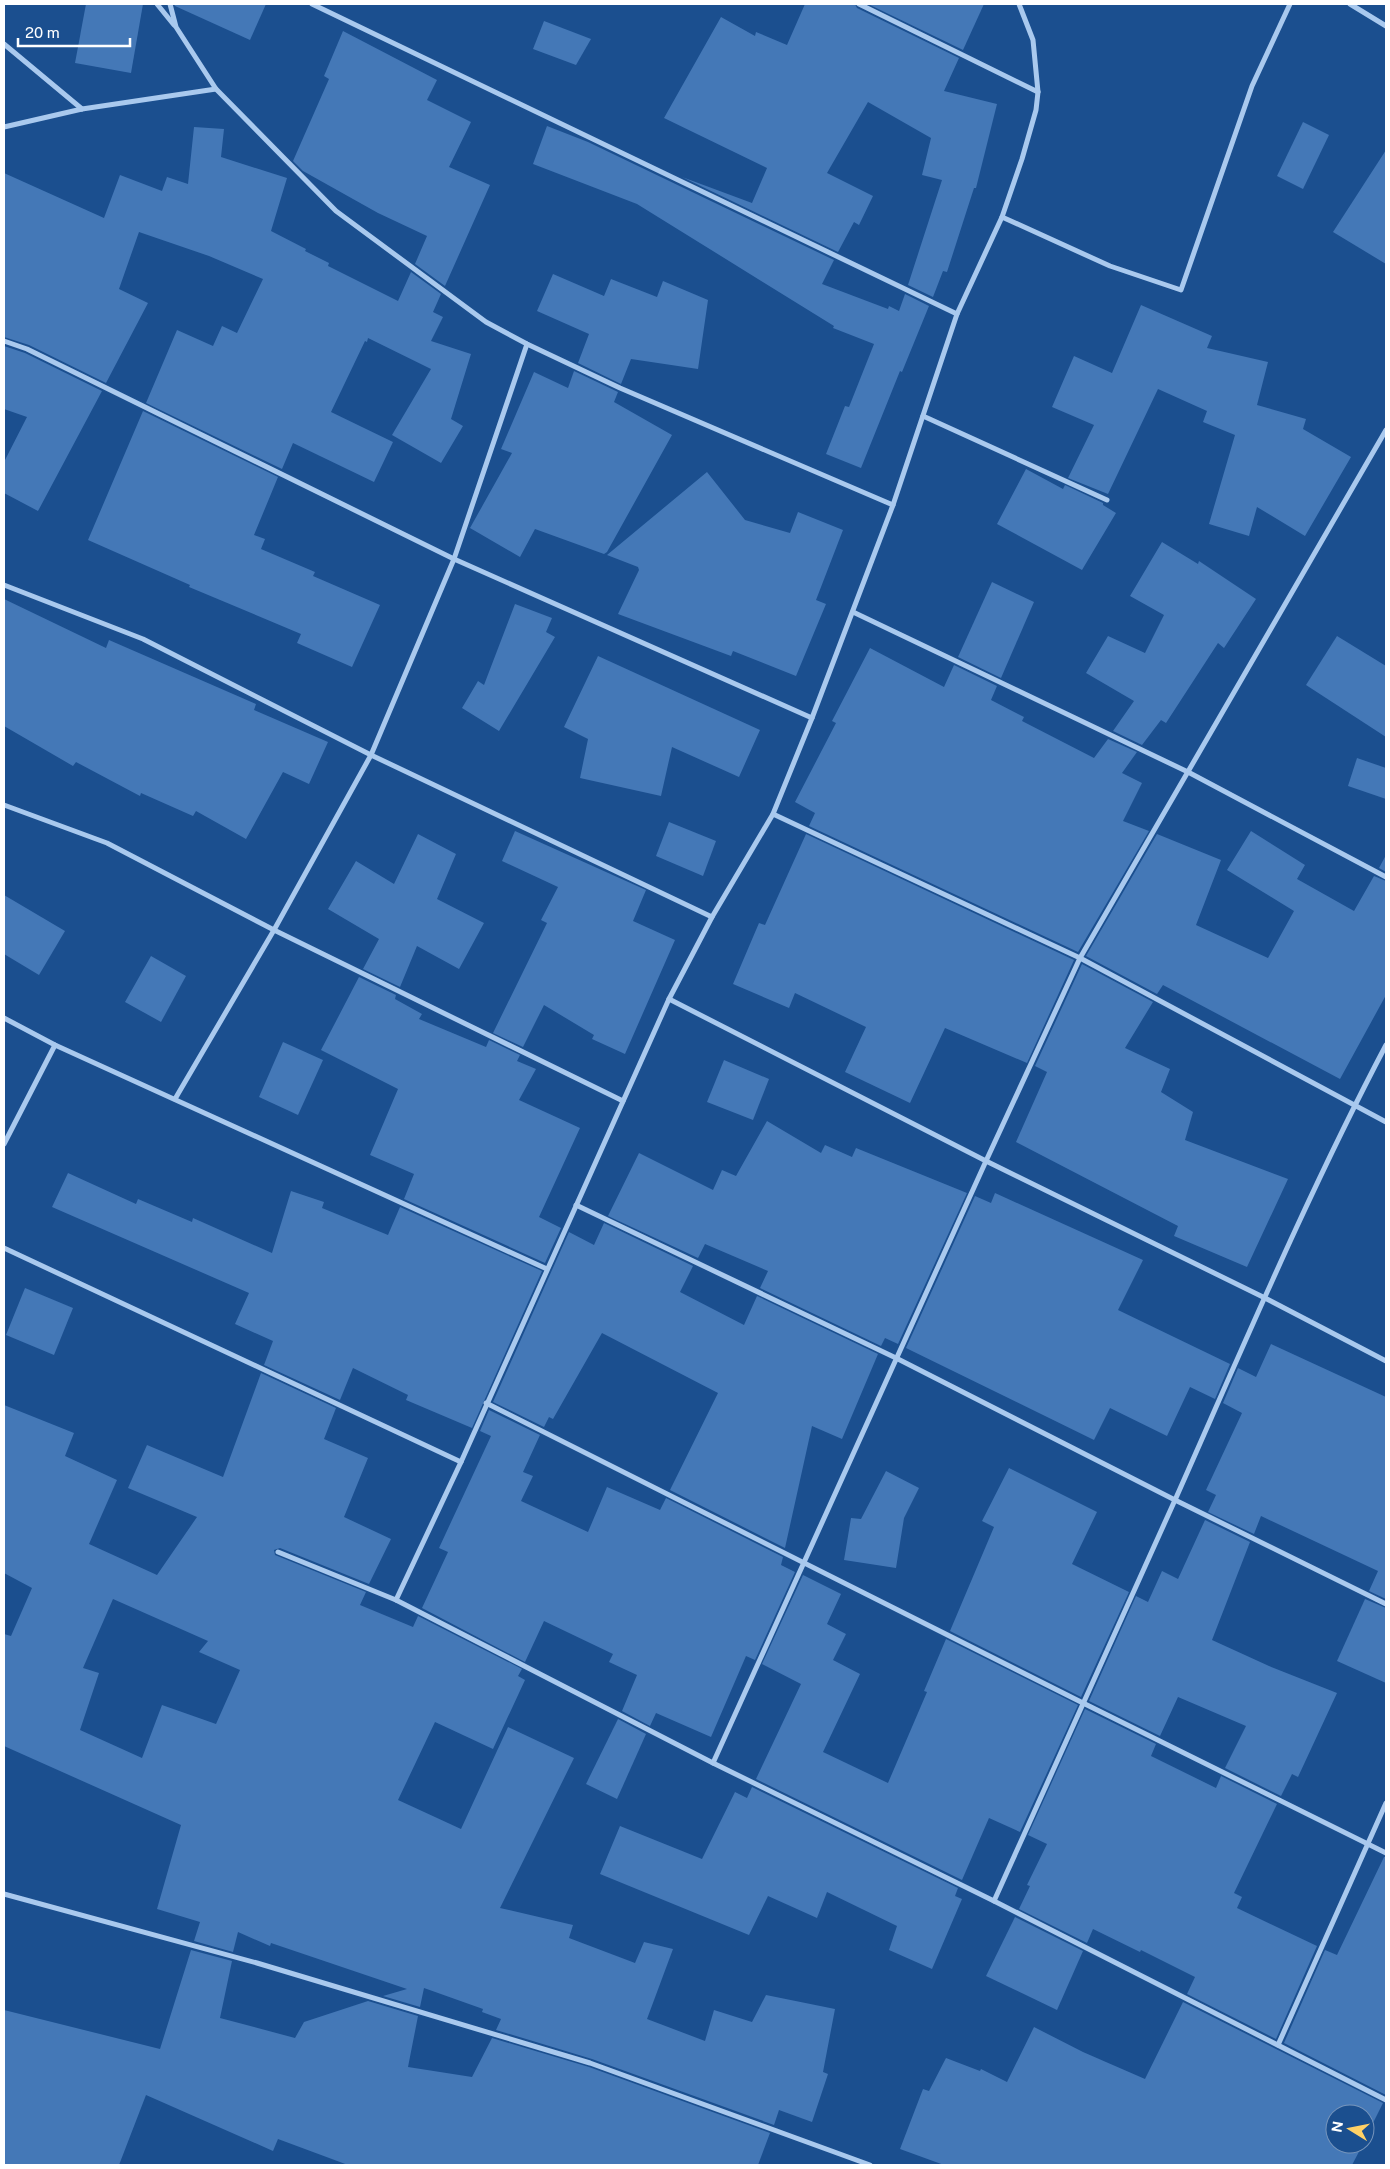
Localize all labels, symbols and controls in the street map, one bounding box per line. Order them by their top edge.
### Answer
scale bar [18,15,130,47]
text: 20 m [25,24,60,41]
north arrow [1325,2104,1375,2154]
text: N [1328,2120,1346,2134]

